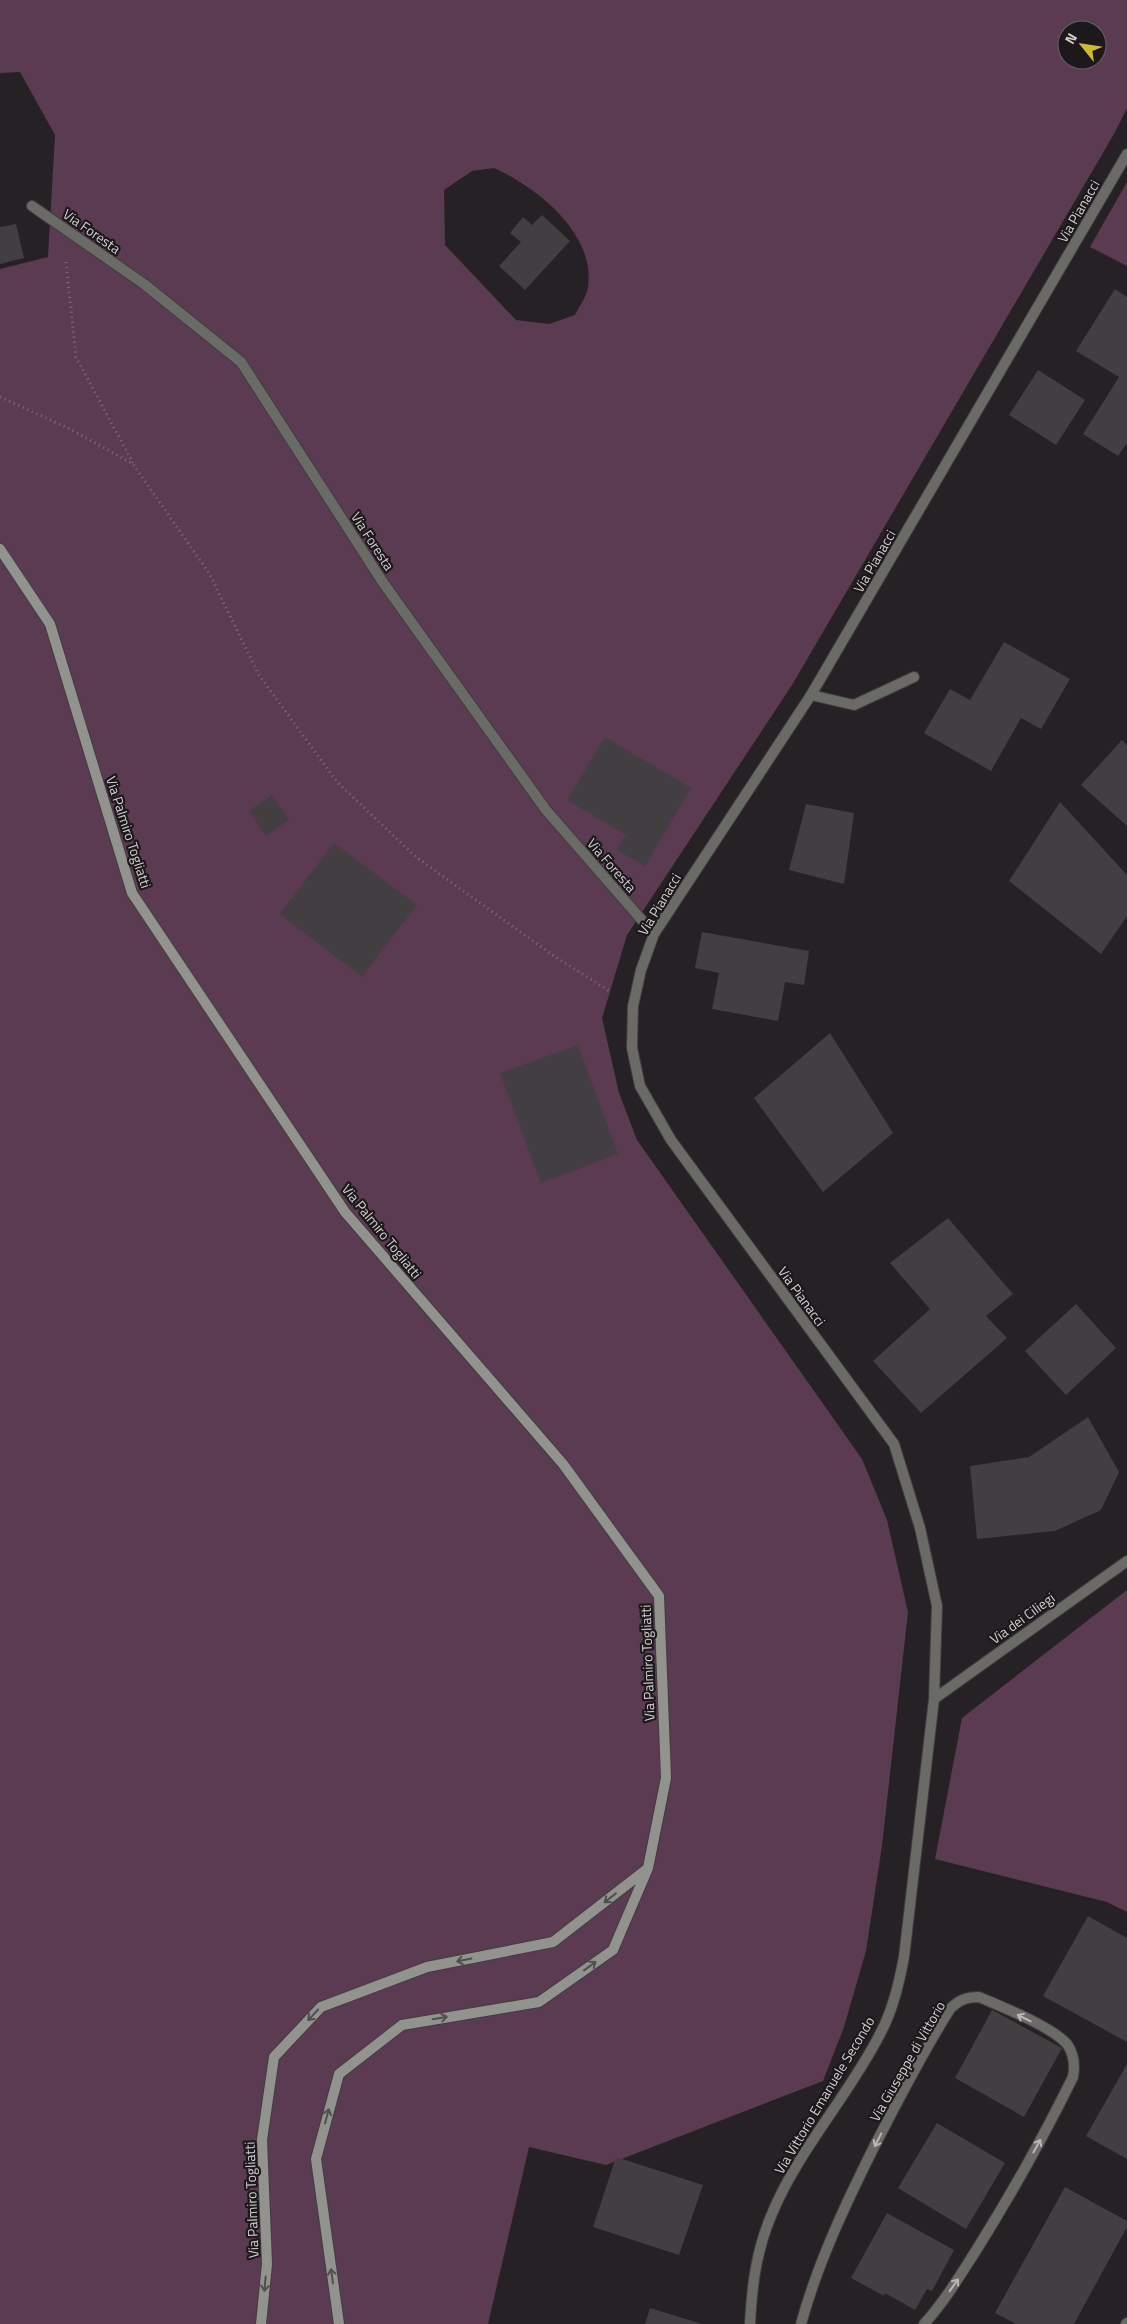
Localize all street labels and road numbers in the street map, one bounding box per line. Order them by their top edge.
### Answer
street label: Via Pianacci [1052,176,1104,246]
street label: Via Foresta [59,203,125,259]
street label: Via Foresta [346,508,400,574]
street label: Via Pianacci [848,526,900,596]
street label: Via Palmiro Togliatti [101,773,157,891]
street label: Via Foresta [582,833,642,897]
street label: Via Pianacci [632,869,686,939]
street label: Via Palmiro Togliatti [337,1179,427,1283]
street label: Via Pianacci [773,1262,831,1330]
street label: Via dei Ciliegi [985,1587,1059,1649]
street label: Via Palmiro Togliatti [634,1604,660,1722]
street label: Via Giuseppe di Vittorio [864,1997,950,2125]
street label: Via Vittorio Emanuele Secondo [769,2012,879,2178]
street label: Via Palmiro Togliatti [238,2141,264,2259]

